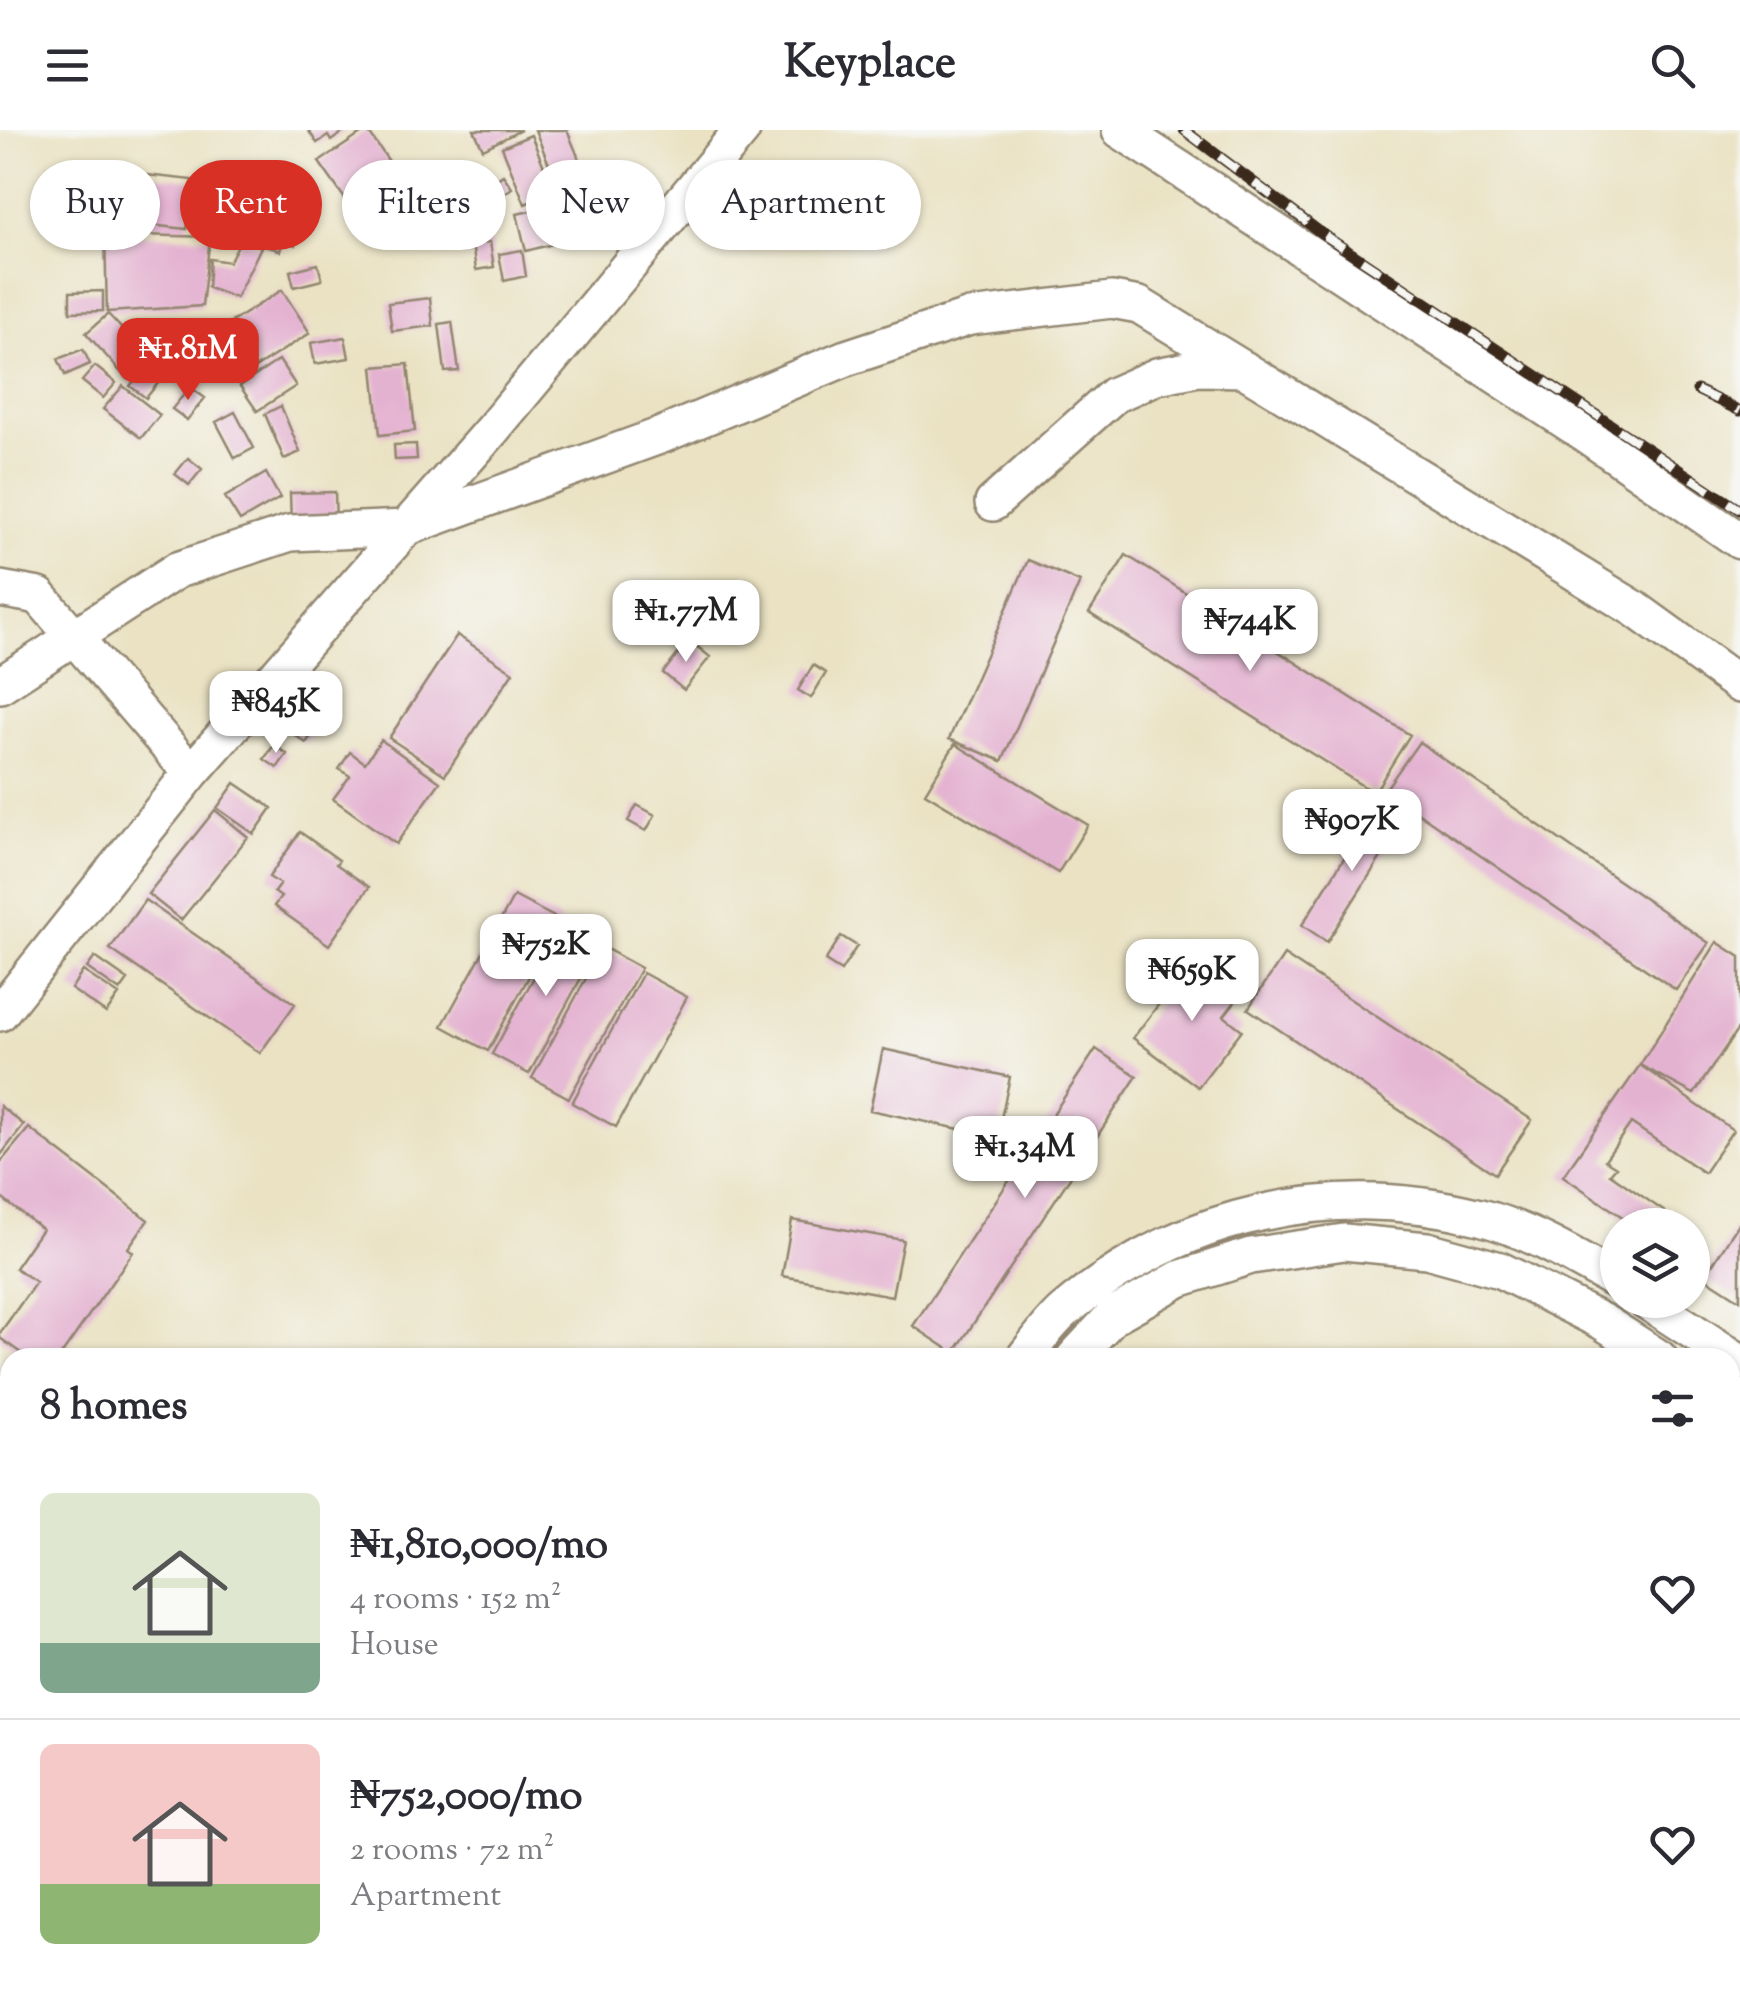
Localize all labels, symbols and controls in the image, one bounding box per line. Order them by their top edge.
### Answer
text: Keyplace [784,33,956,98]
icon: menu [40,38,95,93]
icon: search [1645,38,1700,93]
chip: Buy [30,160,160,250]
chip: Rent [180,160,322,250]
chip: Filters [342,160,506,250]
chip: New [526,160,665,250]
chip: Apartment [685,160,921,250]
pin: ₦1.81M [107,318,269,403]
text: ₦1.81M [139,327,237,373]
pin: ₦1.77M [605,580,767,665]
text: ₦1.77M [634,589,738,635]
pin: ₦744K [1180,589,1320,674]
text: ₦744K [1204,598,1296,644]
pin: ₦845K [206,671,346,756]
text: ₦845K [231,680,321,726]
pin: ₦907K [1282,789,1422,874]
text: ₦907K [1305,798,1399,844]
pin: ₦752K [476,914,616,999]
text: ₦752K [502,923,590,969]
pin: ₦659K [1122,939,1262,1024]
text: ₦659K [1148,948,1236,994]
pin: ₦1.34M [944,1116,1106,1201]
text: ₦1.34M [975,1125,1075,1171]
map controls [1600,1208,1710,1318]
button: layers [1600,1208,1710,1318]
text: 8 homes [40,1378,188,1438]
icon: filters [1645,1381,1700,1436]
text: ₦1,810,000/mo [350,1517,608,1577]
icon: home [120,1533,240,1653]
icon: heart [1645,1566,1700,1621]
text: 4 rooms · 152 m² [350,1577,562,1623]
text: House [350,1623,439,1669]
text: ₦752,000/mo [350,1768,582,1828]
icon: home [120,1784,240,1904]
icon: heart [1645,1817,1700,1872]
text: 2 rooms · 72 m² [350,1828,554,1874]
text: Apartment [350,1874,501,1920]

